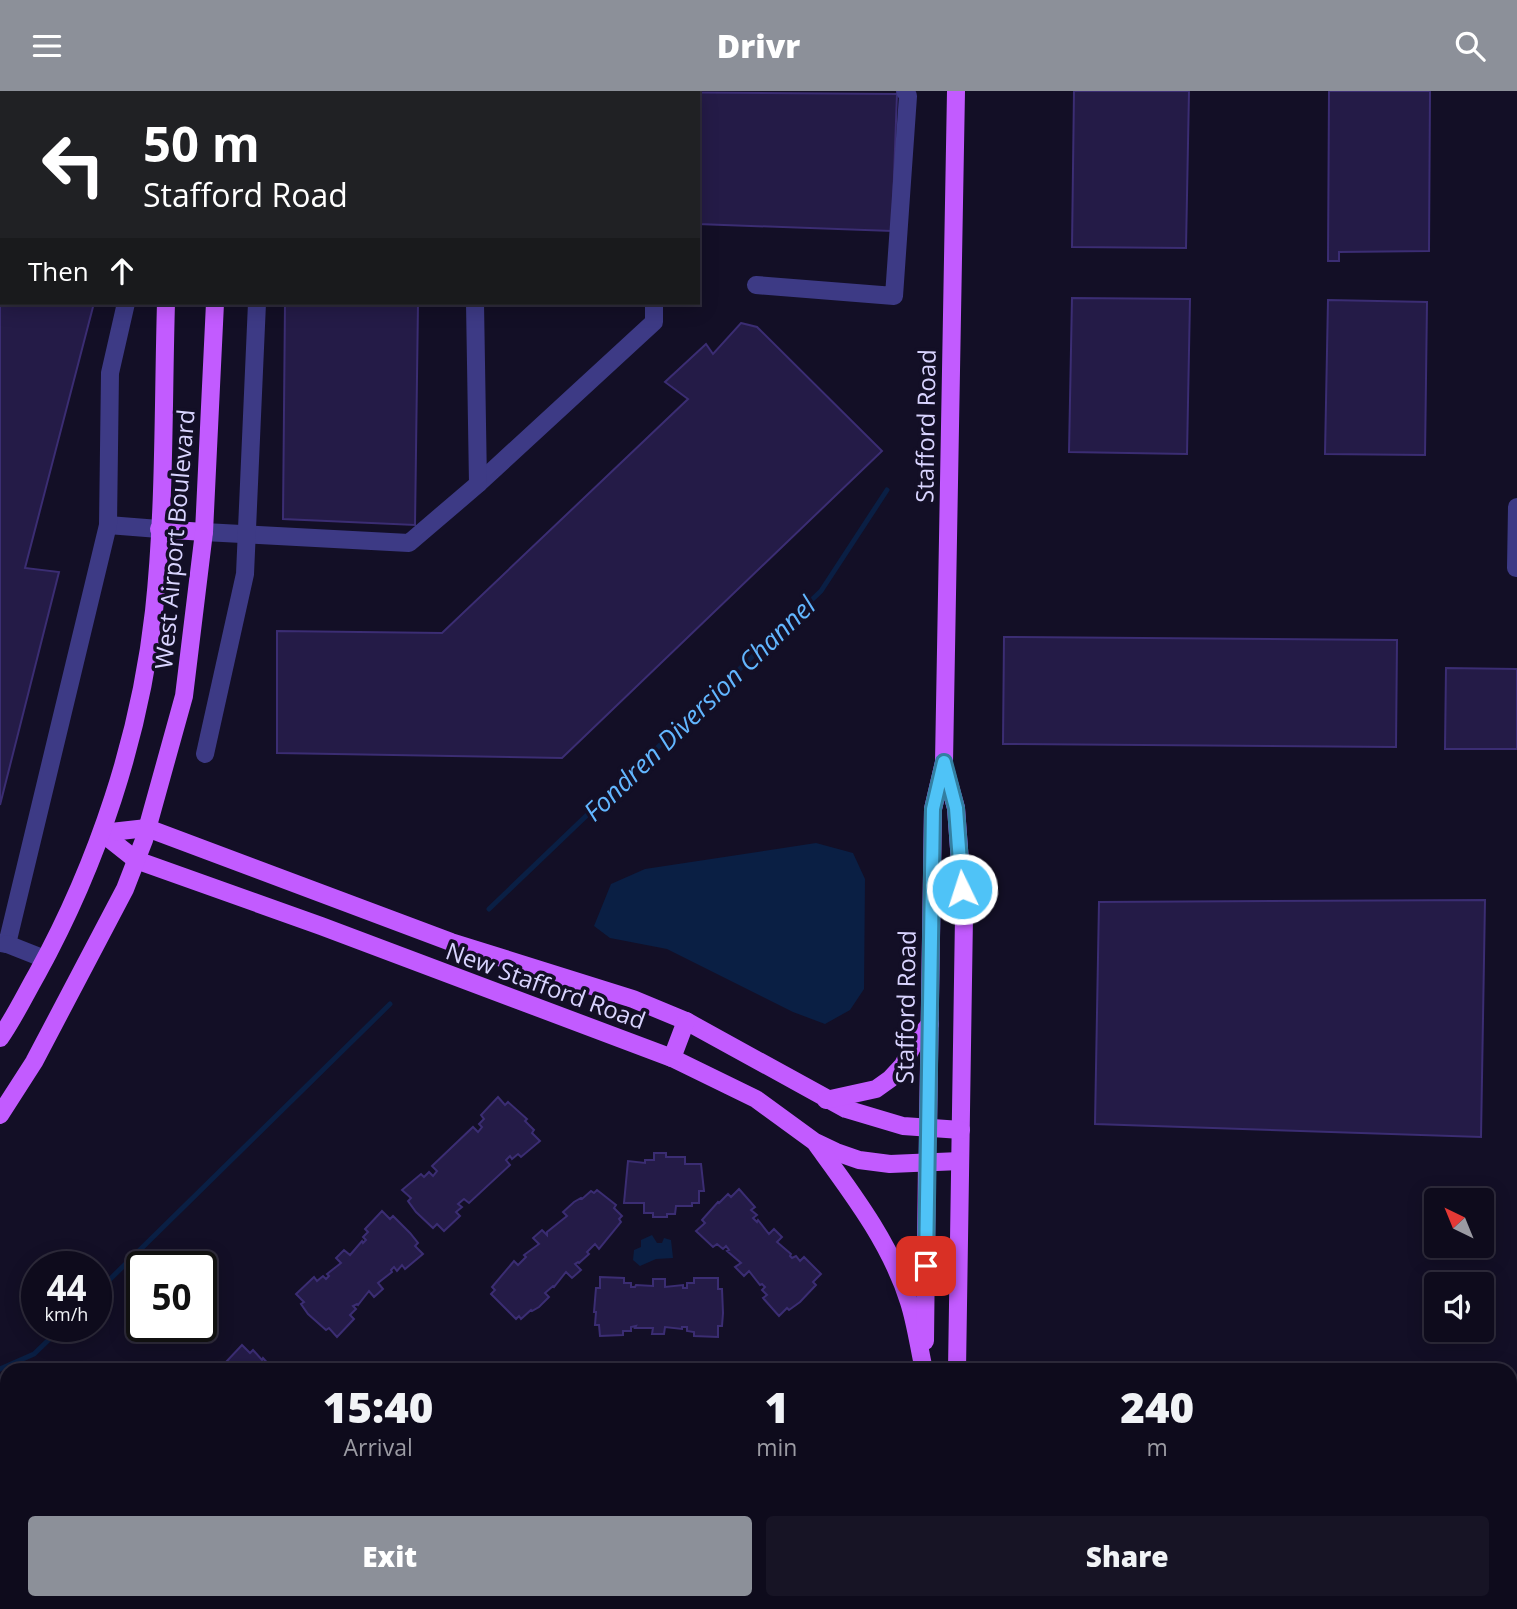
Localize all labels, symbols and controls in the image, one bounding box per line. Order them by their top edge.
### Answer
text: Drivr [717,24,800,67]
icon: menu [28,27,66,65]
icon: search [1451,27,1489,65]
text: 50 m [143,110,260,176]
icon: left [28,119,119,210]
text: Stafford Road [143,173,348,216]
icon: ahead [103,252,141,290]
text: Then [28,253,89,289]
street label: Stafford Road [907,349,943,503]
street label: West Airport Boulevard [146,408,202,670]
water label: Fondren Diversion Channel [575,586,824,829]
position arrow [925,852,999,926]
street label: Stafford Road [887,930,923,1084]
street label: New Stafford Road [442,934,650,1036]
north arrow [1424,1188,1494,1258]
map controls [1424,1188,1494,1342]
pin [896,1236,956,1296]
icon: arrive [907,1247,945,1285]
speed limit sign: 50 [126,1251,217,1342]
text: 44 [46,1264,87,1311]
button: sound [1424,1272,1494,1342]
text: km/h [45,1302,88,1326]
text: 15:40 [323,1378,433,1435]
text: 1 [765,1378,789,1435]
text: 240 [1120,1378,1194,1435]
text: Arrival [344,1431,413,1463]
text: min [756,1431,797,1463]
text: m [1147,1431,1168,1463]
button: Exit [28,1516,752,1596]
button: Share [766,1516,1489,1596]

